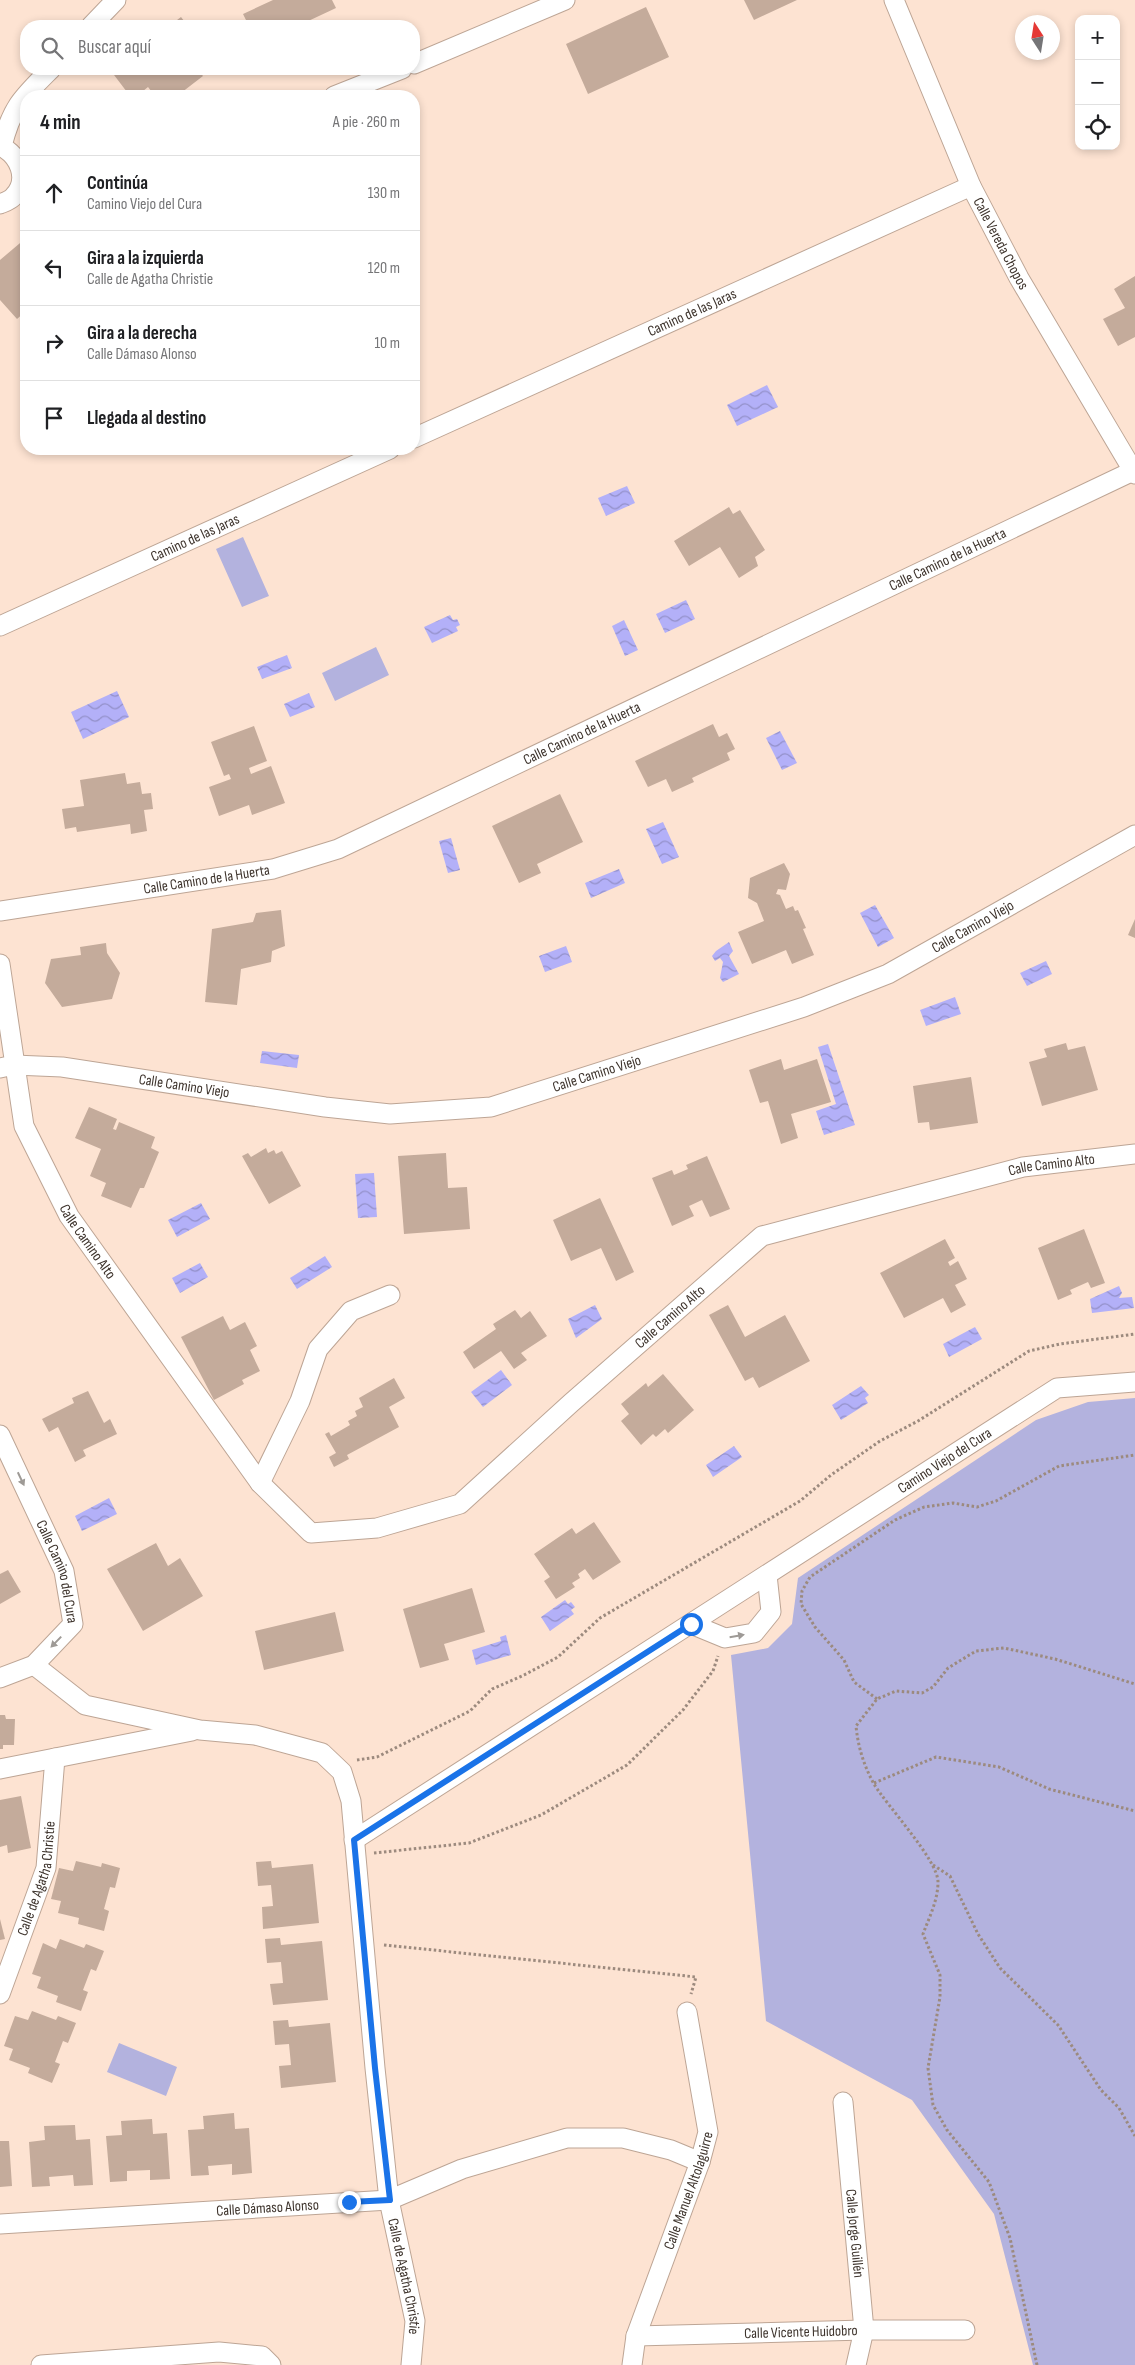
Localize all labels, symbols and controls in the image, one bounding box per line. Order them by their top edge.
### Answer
north arrow [1015,15,1060,60]
map controls [1075,15,1120,150]
button: + [1075,15,1120,60]
search box [20,20,420,75]
icon: search [38,34,66,62]
text: Buscar aquí [78,36,151,59]
button: − [1075,60,1120,105]
button: locate [1075,105,1120,150]
text: 4 min [40,110,81,135]
text: A pie · 260 m [333,113,400,132]
text: Continúa [87,172,148,195]
icon: ahead [40,179,68,207]
text: 130 m [368,184,400,203]
street label: Calle Vereda Chopos [969,194,1033,293]
text: Camino Viejo del Cura [87,195,202,214]
text: Gira a la izquierda [87,247,204,270]
icon: left [40,254,68,282]
text: 120 m [368,259,400,278]
text: Calle de Agatha Christie [87,270,213,289]
street label: Camino de las Jaras [645,284,739,341]
text: Gira a la derecha [87,322,197,345]
icon: right [40,329,68,357]
text: 10 m [374,334,400,353]
text: Calle Dámaso Alonso [87,345,197,364]
icon: arrive [40,404,68,432]
text: Llegada al destino [87,407,206,430]
street label: Camino de las Jaras [148,510,242,566]
street label: Calle Camino de la Huerta [886,524,1009,596]
street label: Calle Camino de la Huerta [520,698,644,770]
street label: Calle Camino de la Huerta [142,861,271,899]
street label: Calle Camino Viejo [928,896,1018,958]
street label: Calle Camino Viejo [550,1051,643,1097]
street label: Calle Camino Viejo [137,1070,231,1102]
street label: Calle Camino Alto [1006,1150,1096,1181]
street label: Calle Camino Alto [55,1201,120,1283]
street label: Calle Camino Alto [631,1281,709,1353]
street label: Camino Viejo del Cura [894,1423,996,1498]
one-way arrow [17,1472,25,1486]
street label: Calle Camino del Cura [31,1517,82,1625]
route start [680,1613,703,1636]
one-way arrow [729,1631,745,1639]
one-way arrow [51,1635,63,1647]
street label: Calle de Agatha Christie [13,1820,60,1938]
street label: Calle Manuel Altolaguirre [660,2130,718,2252]
street label: Calle Jorge Guillén [841,2188,868,2279]
route end [338,2191,361,2214]
street label: Calle Dámaso Alonso [216,2195,320,2221]
street label: Calle de Agatha Christie [383,2217,424,2335]
street label: Calle Vicente Huidobro [744,2321,858,2343]

